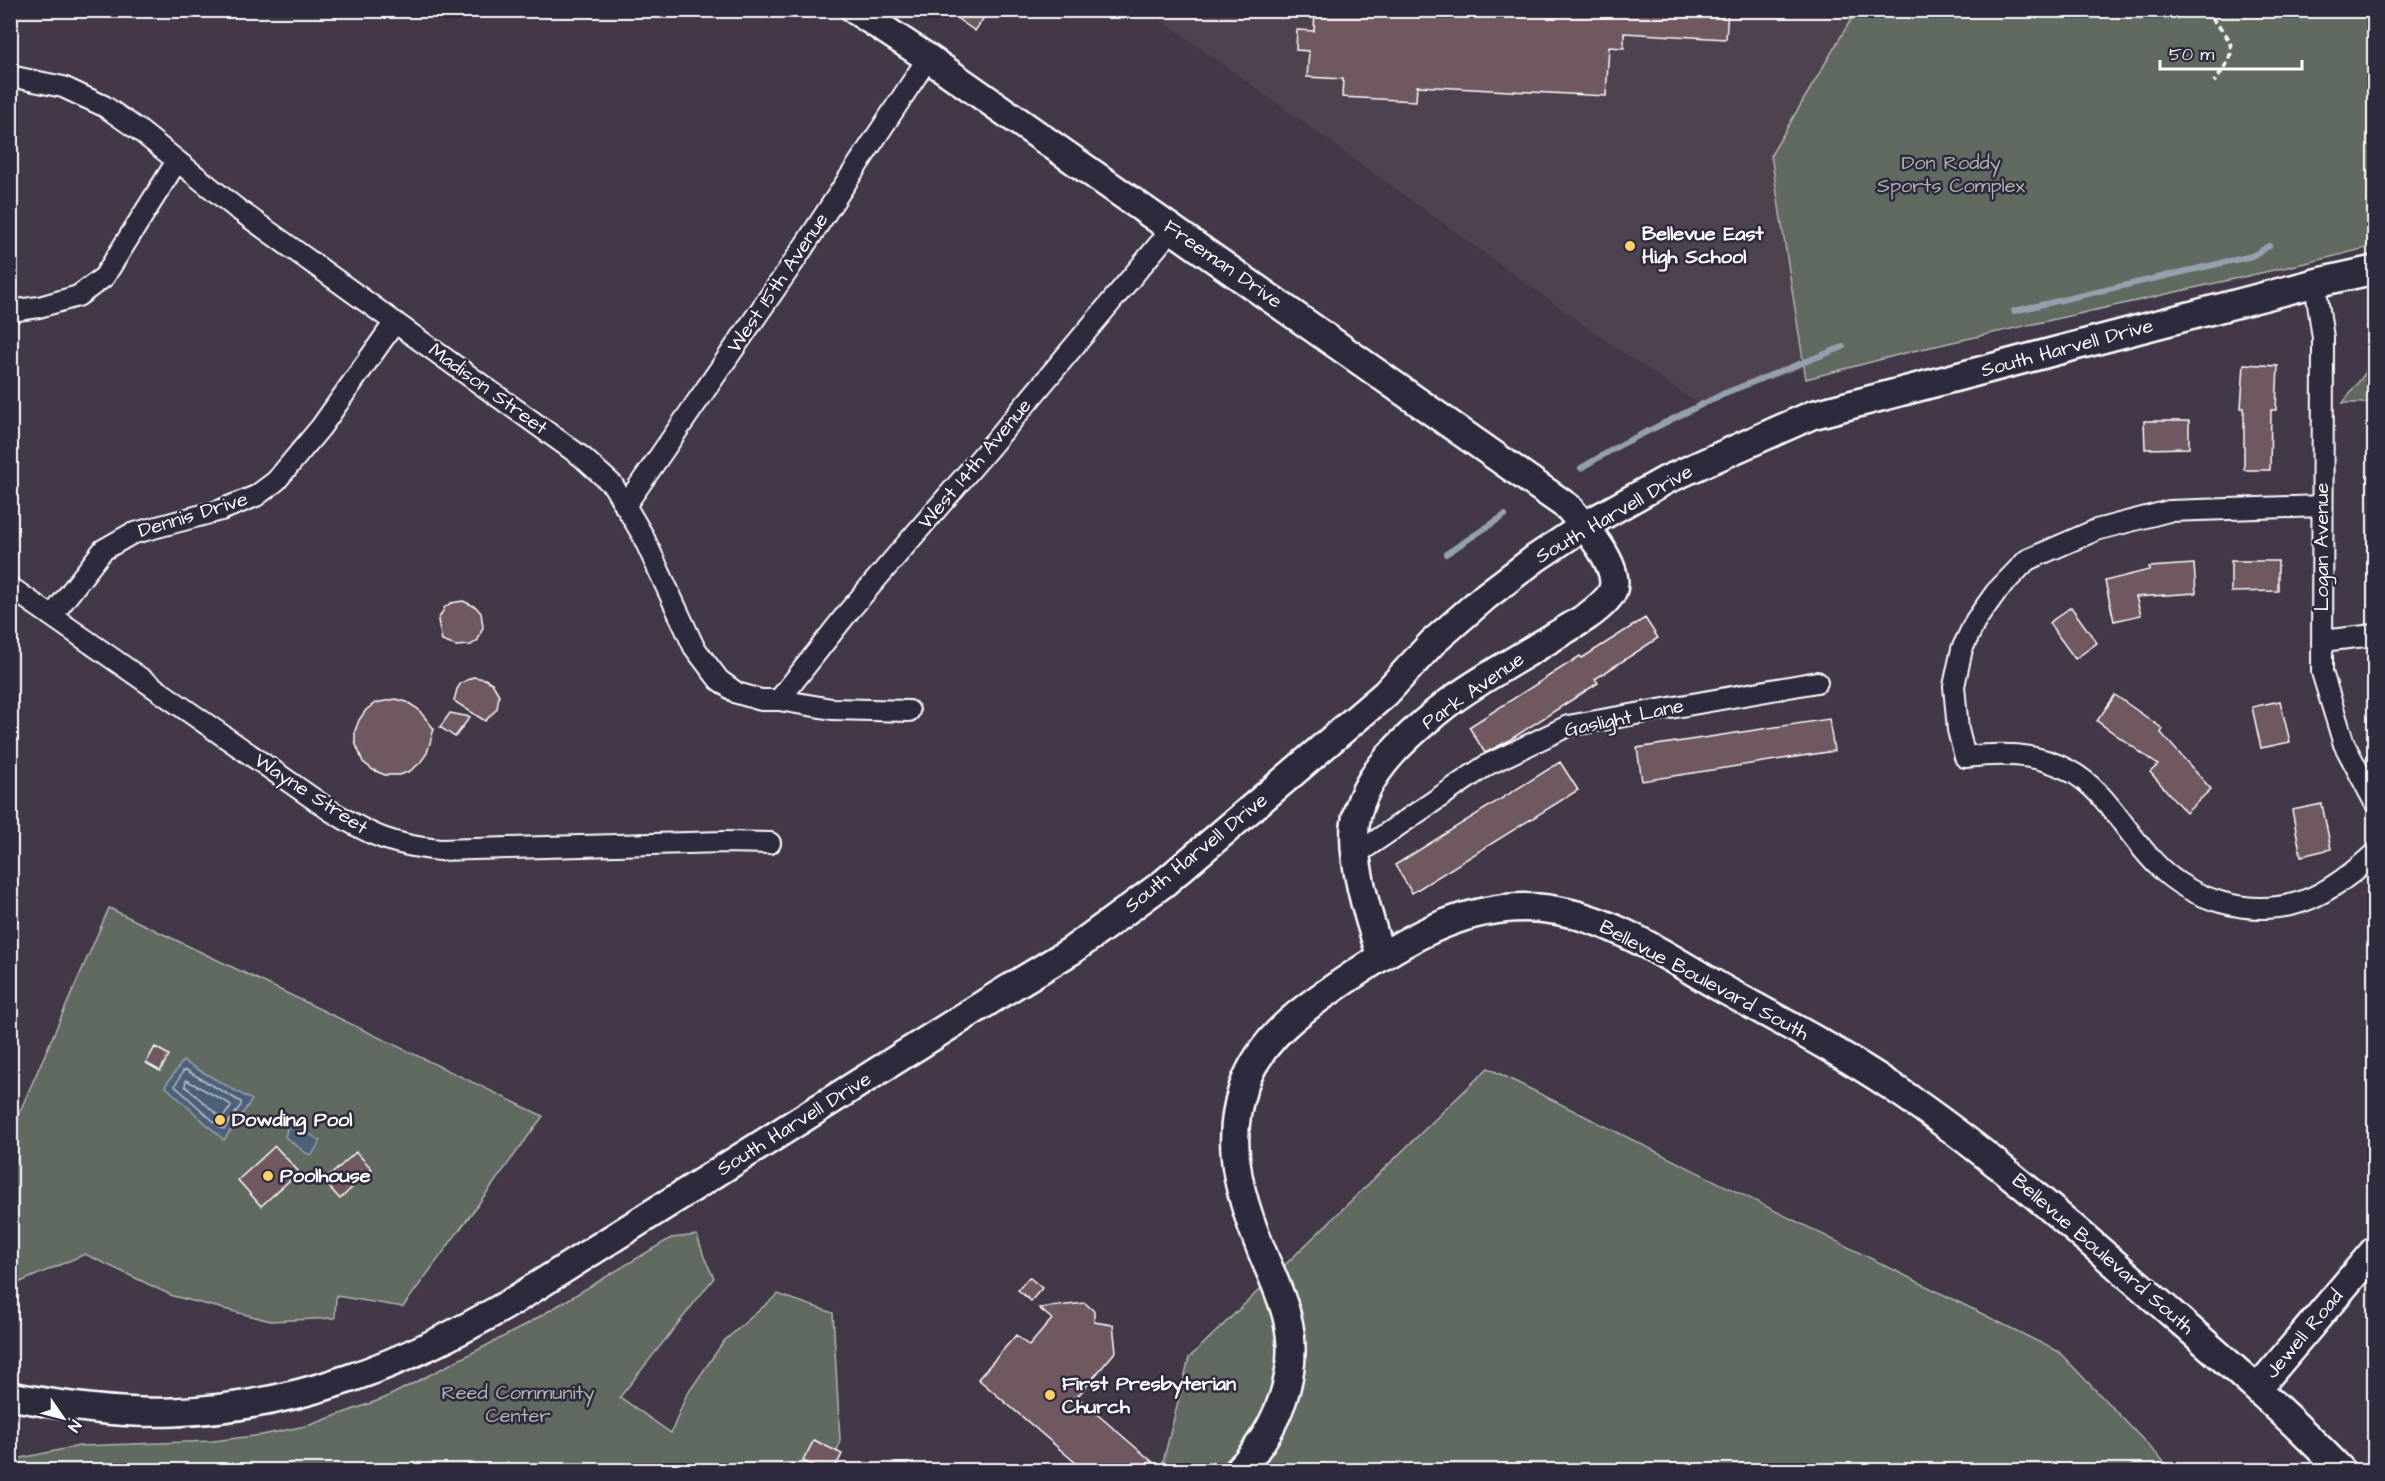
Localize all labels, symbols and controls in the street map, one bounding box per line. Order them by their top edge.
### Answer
scale bar [2160,33,2302,71]
text: 50 m [2169,42,2214,67]
park label: Don Roddy Sports Complex [1877,149,2026,200]
street label: West 15th Avenue [721,207,835,359]
street label: Freeman Drive [1158,213,1288,315]
place label: Bellevue East High School [1642,220,1765,272]
marker: Bellevue East High School [1623,239,1637,253]
street label: South Harvell Drive [1978,311,2156,384]
street label: Madison Street [423,336,553,442]
street label: West 14th Avenue [912,392,1038,535]
street label: South Harvell Drive [1530,457,1698,570]
street label: Logan Avenue [2308,483,2337,611]
street label: Dennis Drive [135,485,251,545]
street label: Park Avenue [1416,645,1530,737]
street label: Gaslight Lane [1562,692,1687,745]
street label: Wayne Street [248,747,373,842]
street label: South Harvell Drive [1118,786,1274,920]
street label: Bellevue Boulevard South [1594,913,1814,1047]
street label: South Harvell Drive [711,1065,877,1183]
place label: Dowding Pool [232,1106,352,1135]
marker: Dowding Pool [213,1113,227,1127]
place label: Poolhouse [280,1162,371,1190]
street label: Bellevue Boulevard South [2006,1167,2200,1341]
marker: Poolhouse [261,1169,275,1183]
street label: Jewell Road [2258,1283,2350,1385]
place label: First Presbyterian Church [1062,1370,1236,1421]
park label: Reed Community Center [442,1379,594,1430]
north arrow [33,1388,93,1448]
marker: First Presbyterian Church [1043,1388,1057,1402]
text: N [63,1416,86,1436]

